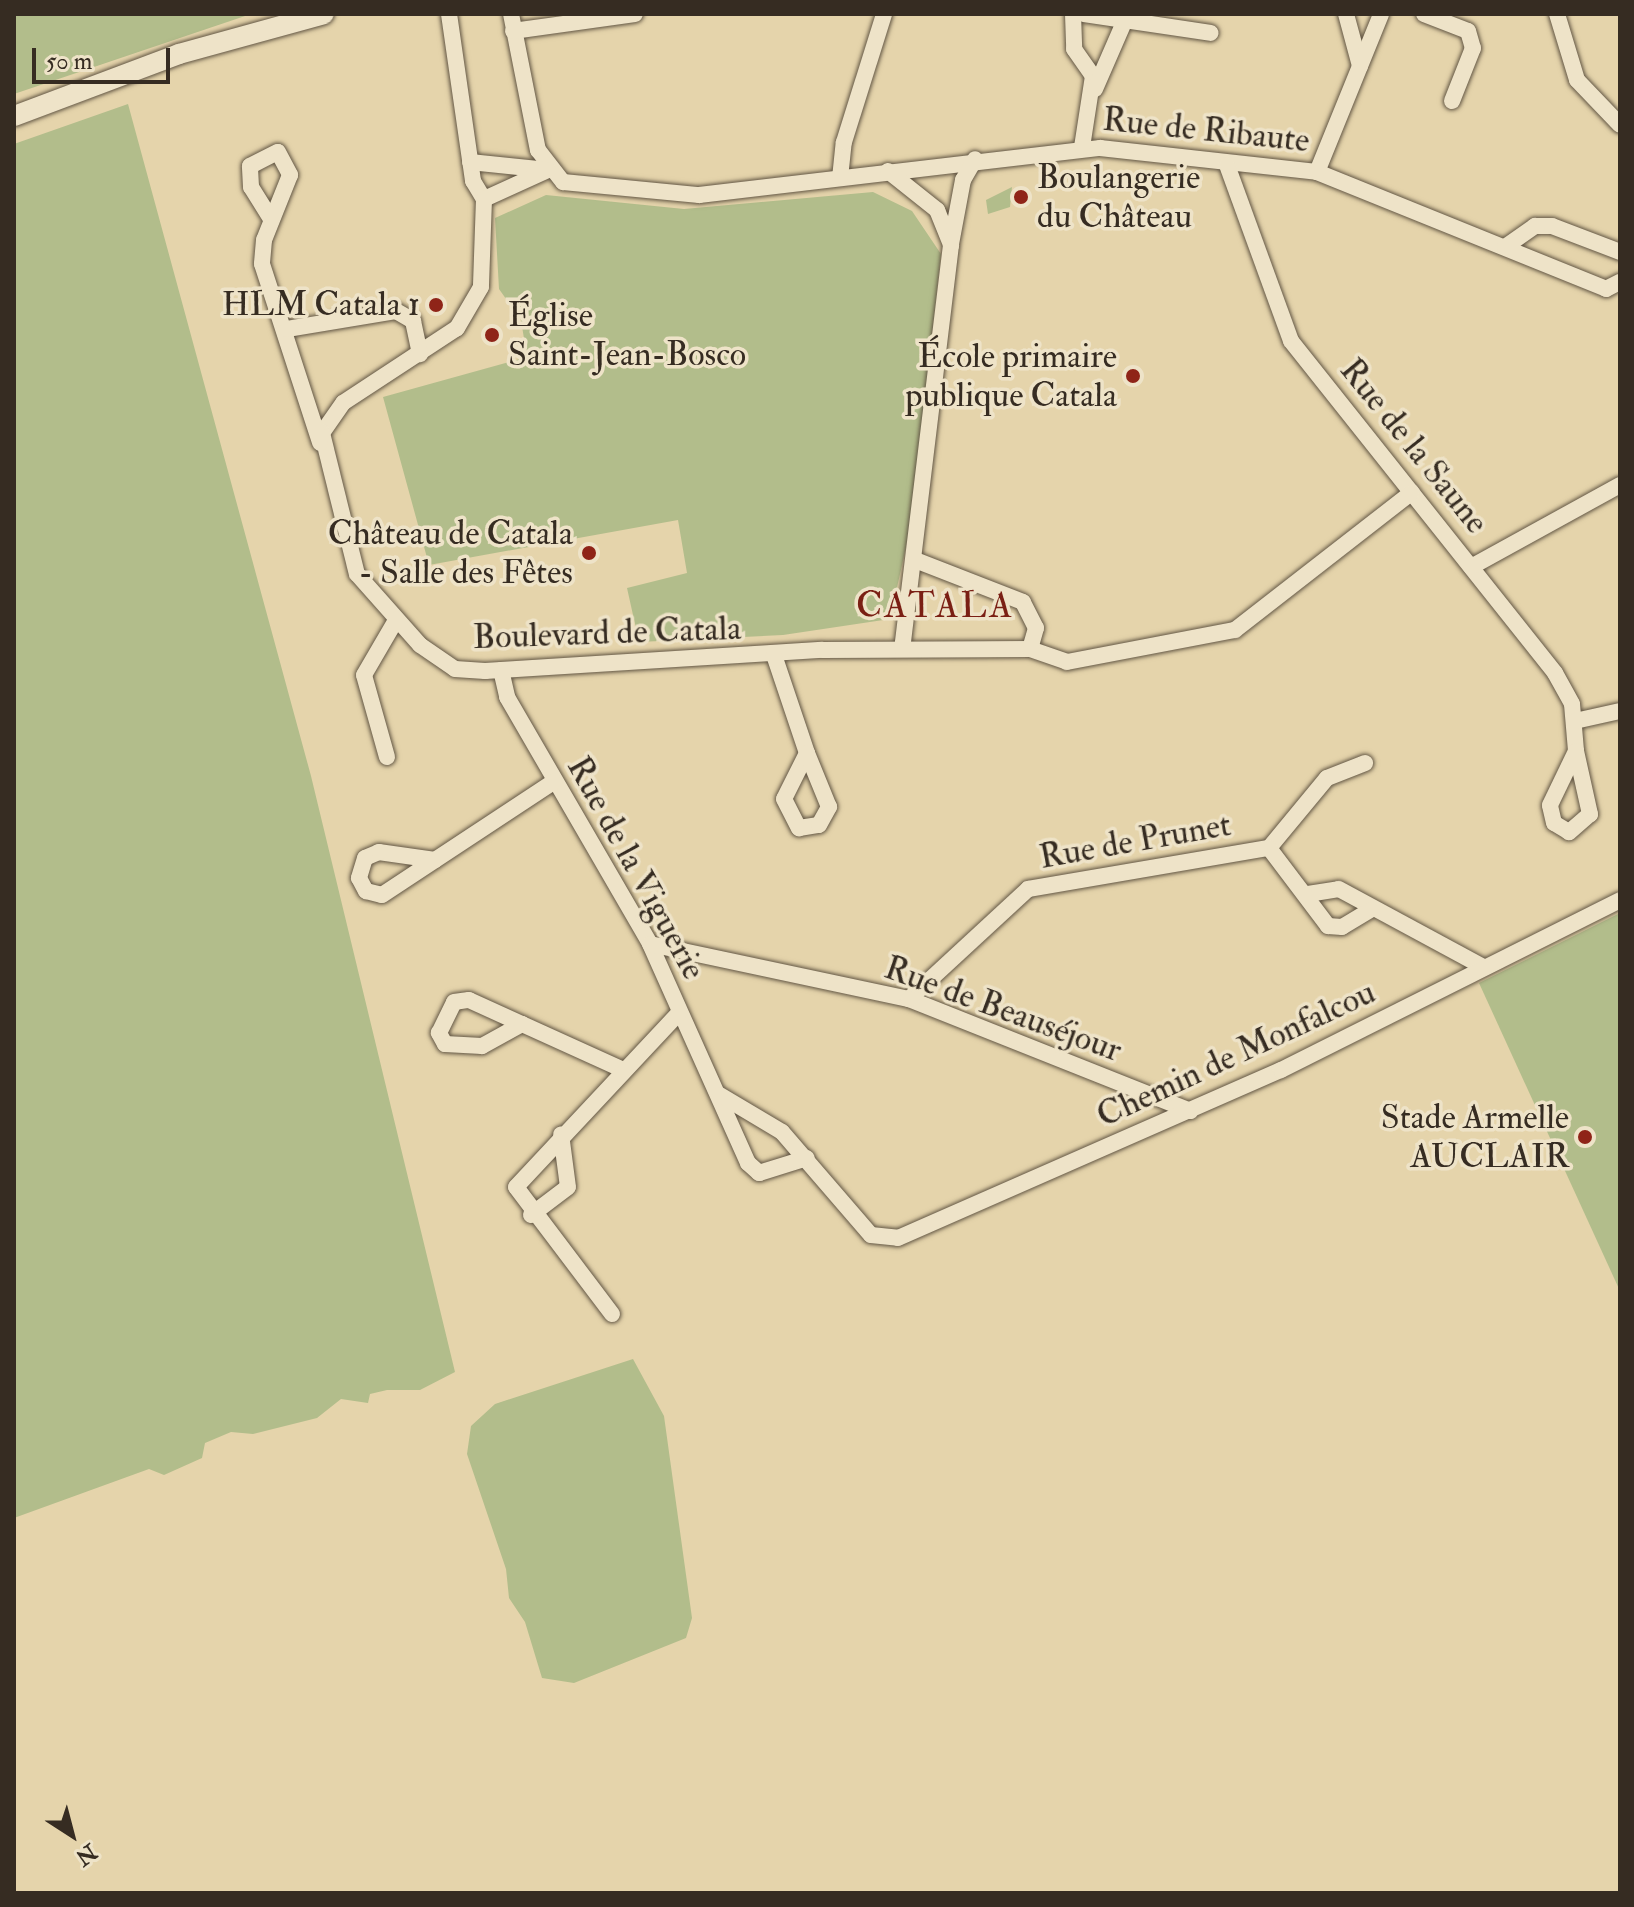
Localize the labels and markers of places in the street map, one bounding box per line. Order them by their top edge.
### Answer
place label: Boulangerie du Château [1037,157,1200,236]
marker: Boulangerie du Château [1012,188,1030,206]
place label: HLM Catala 1 [222,285,420,325]
place label: Église Saint-Jean-Bosco [508,295,746,374]
marker: HLM Catala 1 [427,296,445,314]
marker: Église Saint-Jean-Bosco [483,326,501,344]
place label: École primaire publique Catala [905,336,1117,416]
marker: École primaire publique Catala [1124,367,1142,385]
place label: Château de Catala - Salle des Fêtes [328,513,573,592]
marker: Château de Catala - Salle des Fêtes [580,544,598,562]
place label: Stade Armelle AUCLAIR [1381,1097,1569,1176]
marker: Stade Armelle AUCLAIR [1576,1128,1594,1146]

